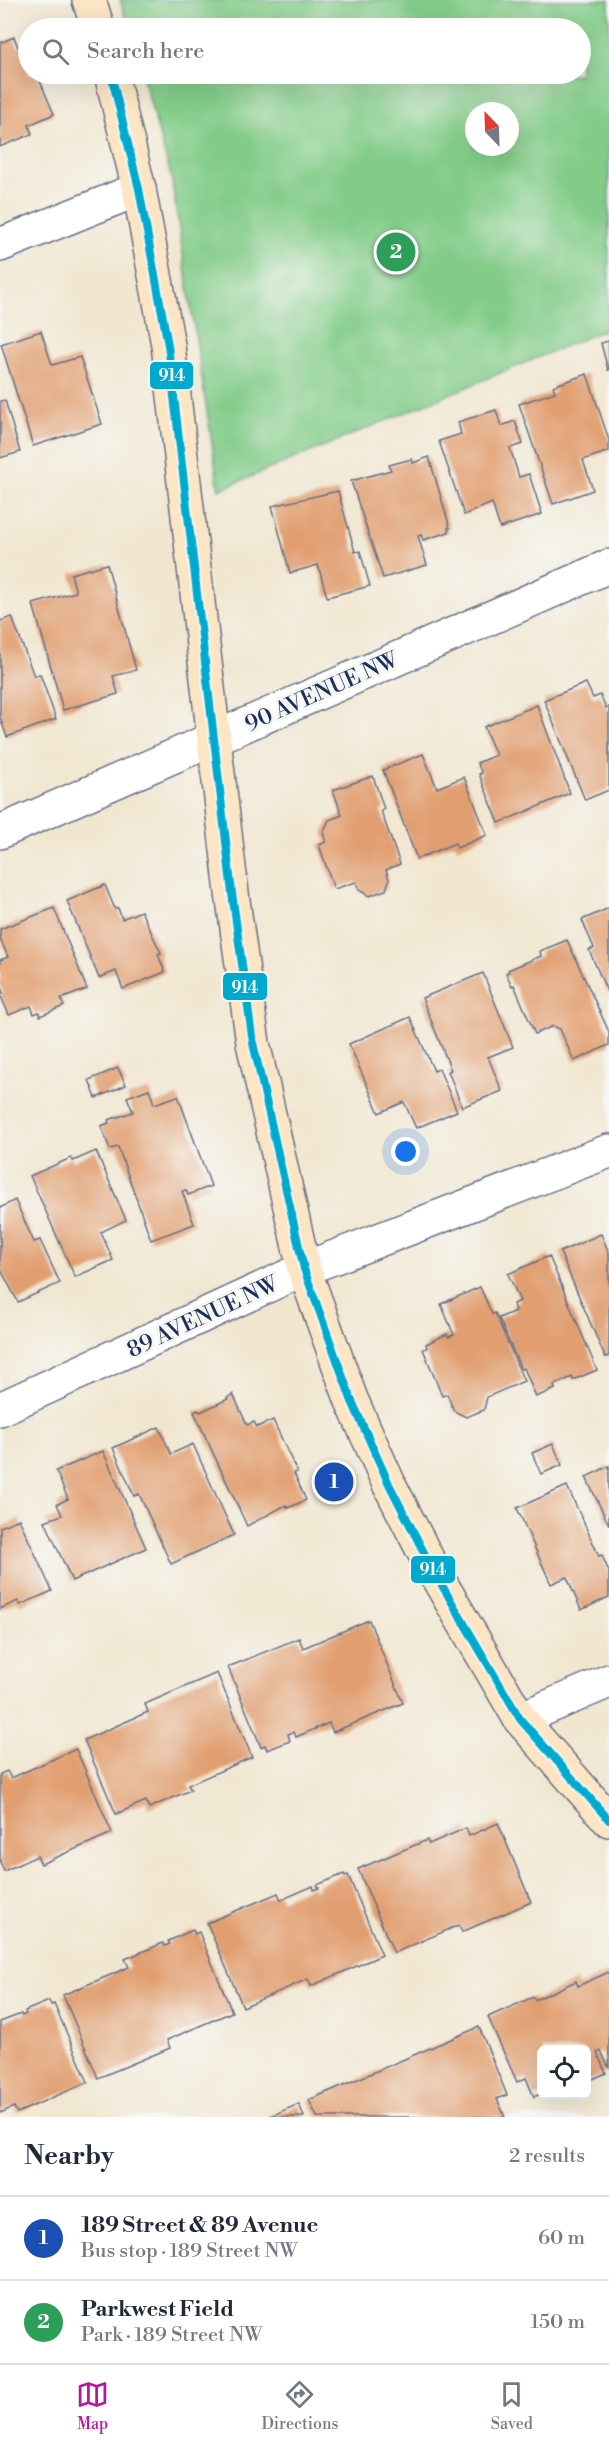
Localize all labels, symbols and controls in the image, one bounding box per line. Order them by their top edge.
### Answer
search box [18,18,591,84]
icon: search [39,35,72,68]
text: Search here [87,38,204,65]
north arrow [465,102,519,156]
pin: 2 [376,230,416,274]
line badge: 914 [149,361,194,390]
text: 914 [158,366,186,386]
street label: 90 AVENUE NW [241,646,403,738]
line badge: 914 [222,972,268,1001]
text: 914 [231,978,259,998]
your location [391,1137,420,1166]
street label: 89 AVENUE NW [123,1270,283,1364]
pin: 1 [314,1460,354,1504]
line badge: 914 [410,1555,456,1584]
text: 914 [419,1560,447,1580]
map controls [537,2045,591,2099]
button: locate [537,2045,591,2099]
text: Nearby [24,2140,114,2172]
text: 2 results [509,2144,585,2169]
text: 189 Street & 89 Avenue [81,2212,318,2239]
text: 1 [39,2226,48,2251]
text: 60 m [538,2226,585,2251]
text: Bus stop · 189 Street NW [81,2239,298,2264]
text: Parkwest Field [81,2296,234,2323]
text: 2 [37,2310,50,2335]
text: 150 m [530,2310,585,2335]
text: Park · 189 Street NW [81,2323,262,2348]
tab: Map [76,2378,109,2434]
tab: Directions [261,2378,339,2434]
tab: Saved [491,2378,533,2434]

